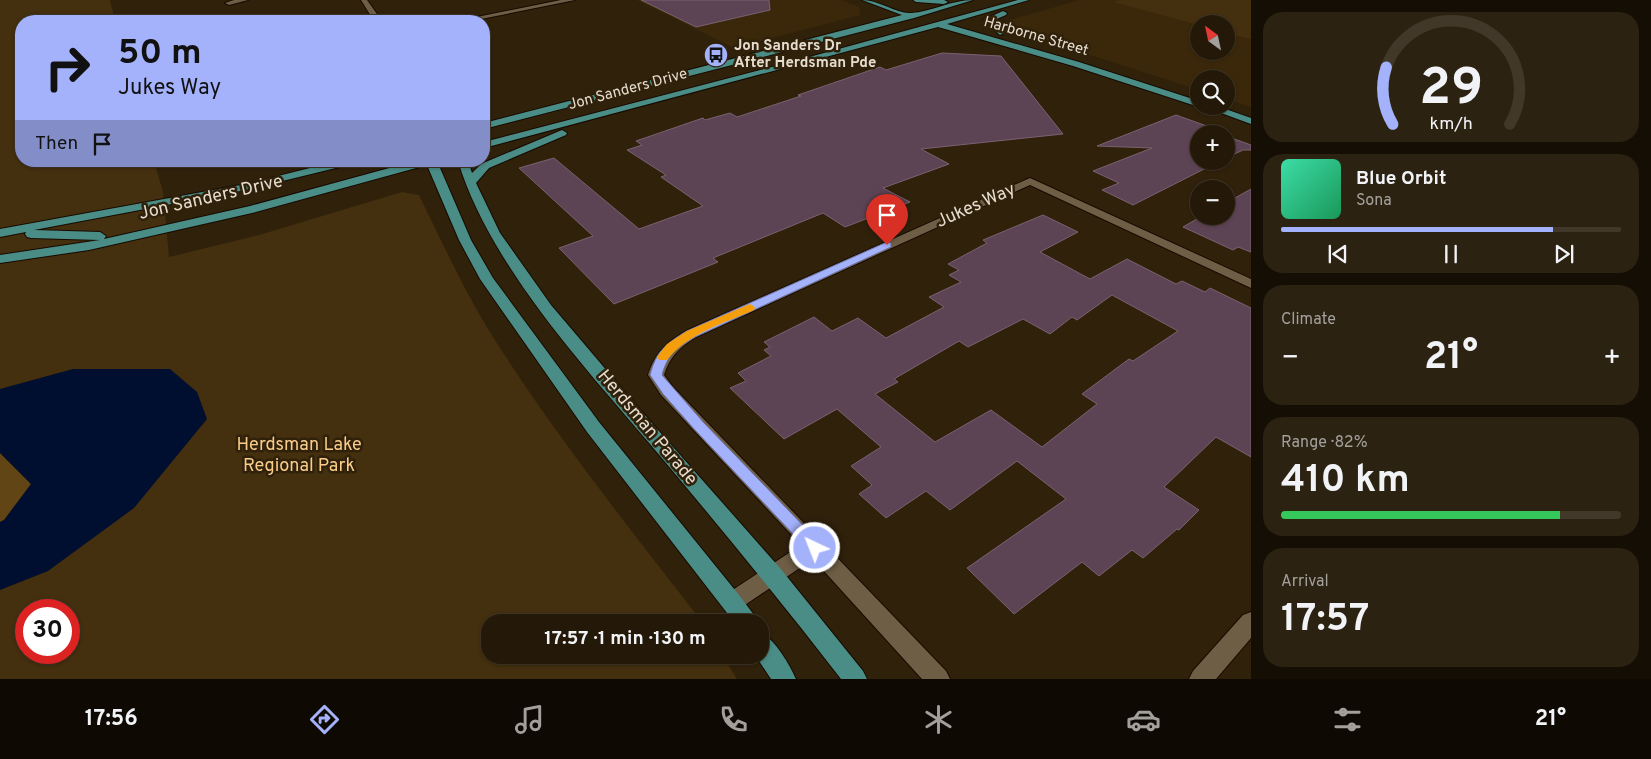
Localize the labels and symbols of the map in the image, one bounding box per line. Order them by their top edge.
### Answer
street label: Harborne Street [981,13,1091,61]
north arrow [1190,15,1235,60]
place label: Jon Sanders Dr After Herdsman Pde [734,37,876,73]
bus stop icon: Jon Sanders Dr After Herdsman Pde [703,42,729,68]
street label: Jon Sanders Drive [566,65,690,115]
street label: Jon Sanders Drive [137,170,285,226]
street label: Jukes Way [933,178,1019,234]
pin [866,194,908,245]
street label: Herdsman Parade [592,366,702,490]
park label: Herdsman Lake Regional Park [236,434,362,478]
position arrow [788,521,840,573]
speed limit sign: 30 [15,599,80,664]

